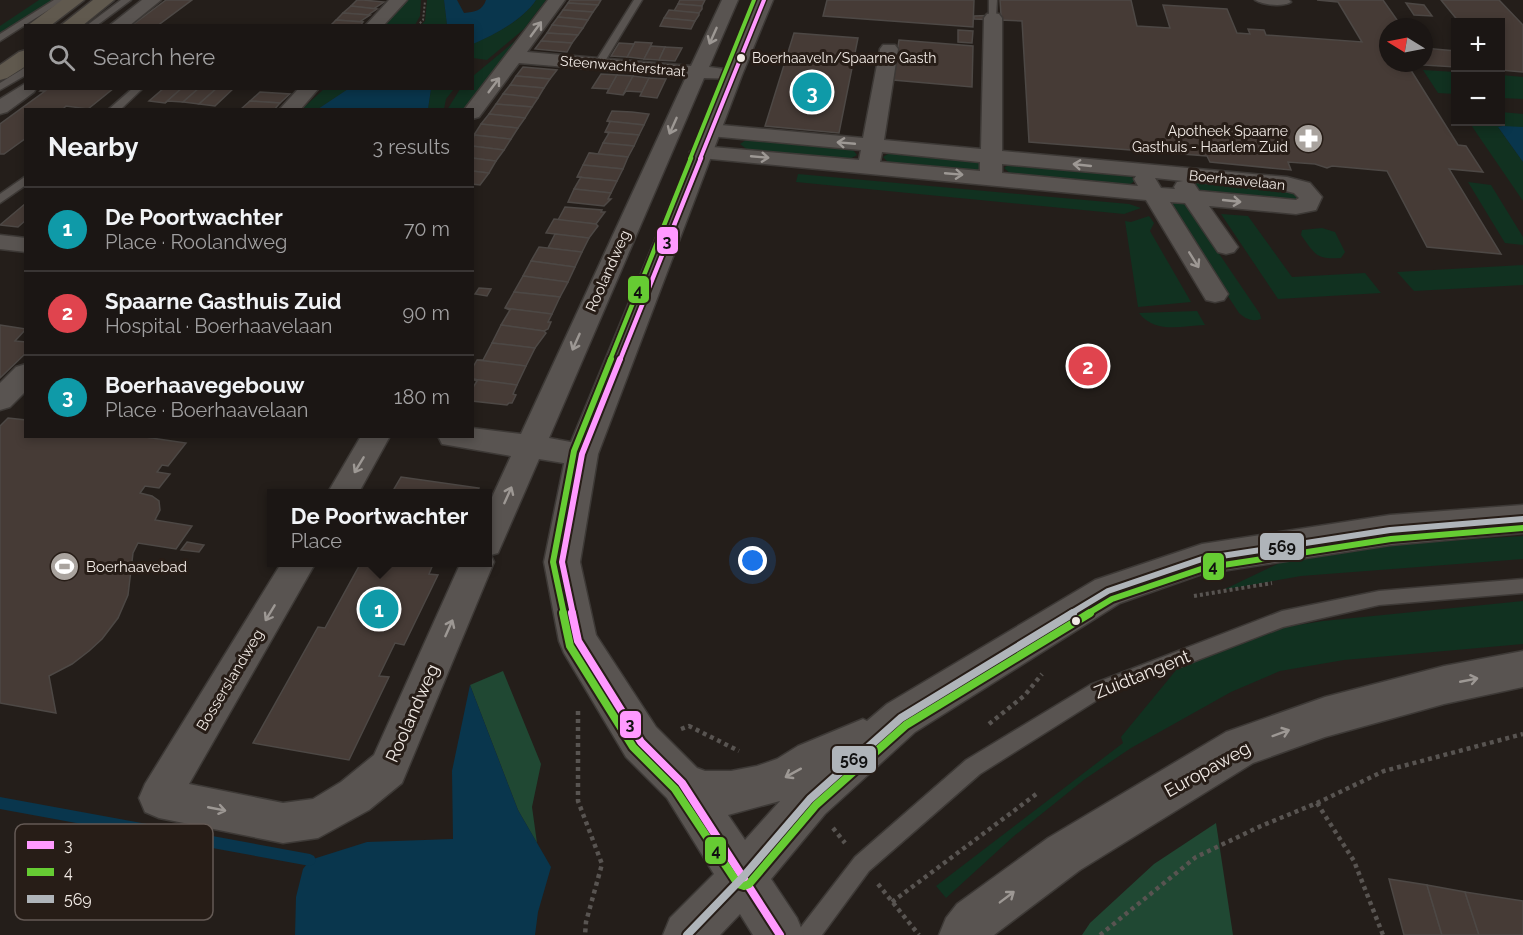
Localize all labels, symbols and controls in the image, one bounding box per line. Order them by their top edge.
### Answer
north arrow [1379,18,1433,72]
map controls [1451,18,1505,126]
button: + [1451,18,1505,72]
one-way arrow [530,21,542,37]
search box [24,24,474,90]
one-way arrow [707,27,719,45]
icon: search [45,41,78,74]
text: Search here [93,44,215,70]
place label: Boerhaaveln/Spaarne Gasth [752,50,936,66]
marker: Boerhaaveln/Spaarne Gasth [735,52,747,64]
street label: Steenwachterstraat [560,53,687,79]
pin: 3 [792,70,832,115]
button: − [1451,72,1505,126]
one-way arrow [487,77,500,93]
one-way arrow [667,116,679,134]
place label: Apotheek Spaarne Gasthuis - Haarlem Zuid [1132,123,1288,155]
pharmacy icon: Apotheek Spaarne Gasthuis - Haarlem Zuid [1293,123,1325,155]
text: Nearby [48,132,138,162]
text: 3 results [372,135,450,159]
one-way arrow [836,137,856,148]
one-way arrow [749,152,769,163]
one-way arrow [1072,159,1092,170]
street label: Boerhaavelaan [1188,167,1286,193]
one-way arrow [943,169,963,180]
one-way arrow [1221,196,1241,207]
text: De Poortwachter [105,204,283,230]
text: 1 [63,217,72,241]
text: 70 m [404,217,450,241]
line badge: 3 [656,226,679,255]
street label: Roolandweg [582,227,634,315]
text: Place · Roolandweg [105,230,287,254]
text: 3 [663,232,672,251]
one-way arrow [1188,251,1200,268]
line badge: 4 [627,275,650,304]
text: 4 [633,281,643,300]
text: Spaarne Gasthuis Zuid [105,288,341,314]
text: 2 [62,301,73,325]
text: 90 m [403,301,450,325]
text: Hospital · Boerhaavelaan [105,314,332,338]
one-way arrow [570,332,582,350]
pin: 2 [1068,344,1108,388]
text: Boerhaavegebouw [105,372,304,398]
text: 3 [62,385,73,409]
text: 180 m [394,385,450,409]
text: Place · Boerhaavelaan [105,398,308,422]
one-way arrow [352,456,364,473]
one-way arrow [503,486,514,505]
popup [267,489,492,567]
text: De Poortwachter [291,503,468,529]
text: Place [291,529,342,553]
line badge: 569 [1259,532,1305,561]
text: 569 [1268,537,1296,556]
your location [738,546,767,575]
sports icon: Boerhaavebad [49,551,81,583]
line badge: 4 [1202,552,1225,581]
text: 4 [1208,557,1218,576]
place label: Boerhaavebad [86,558,187,576]
pin: 1 [360,586,398,632]
one-way arrow [264,604,276,621]
unlabelled marker [1070,615,1082,627]
one-way arrow [444,620,456,638]
street label: Bosserslandweg [193,626,267,734]
street label: Zuidtangent [1091,645,1193,703]
street label: Roolandweg [381,661,443,765]
one-way arrow [1458,674,1478,685]
line badge: 3 [619,710,642,739]
text: 3 [626,715,635,734]
one-way arrow [1271,726,1290,737]
street label: Europaweg [1160,737,1254,801]
line badge: 569 [831,745,877,774]
text: 569 [840,750,868,769]
one-way arrow [785,767,802,779]
one-way arrow [206,804,226,815]
legend [15,824,213,920]
text: 3 [64,836,73,855]
line badge: 4 [704,836,727,865]
text: 4 [711,841,721,860]
text: 4 [64,863,73,882]
text: 569 [64,890,92,909]
one-way arrow [998,891,1014,903]

